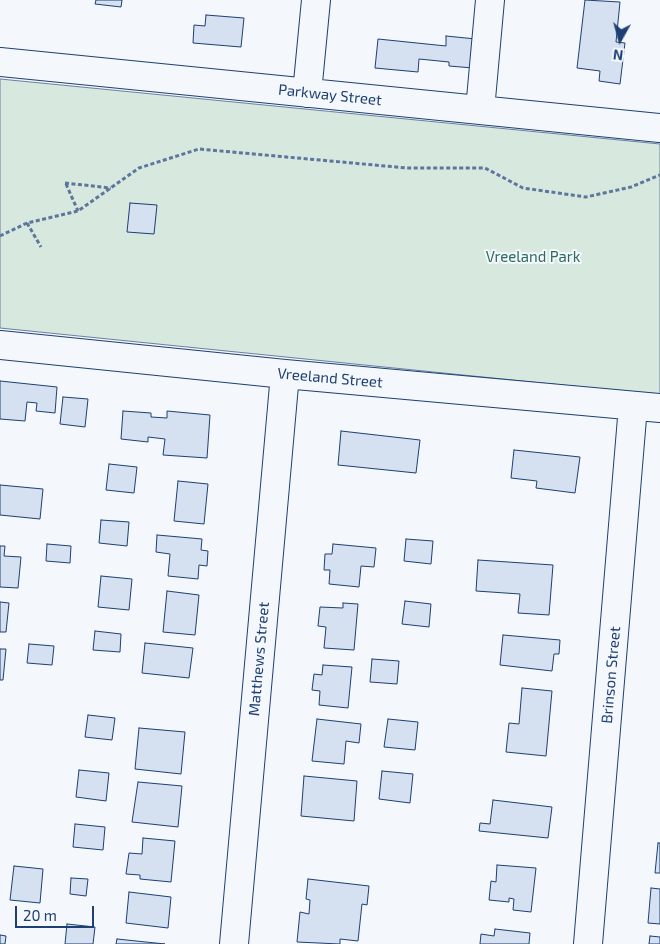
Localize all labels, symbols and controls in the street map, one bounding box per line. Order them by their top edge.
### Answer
north arrow [595,15,645,65]
text: N [612,46,624,64]
street label: Parkway Street [277,81,383,109]
park label: Vreeland Park [486,248,580,266]
street label: Vreeland Street [277,364,383,392]
street label: Matthews Street [245,601,273,717]
street label: Brinson Street [598,626,624,724]
scale bar [18,896,96,928]
text: 20 m [23,906,57,924]

